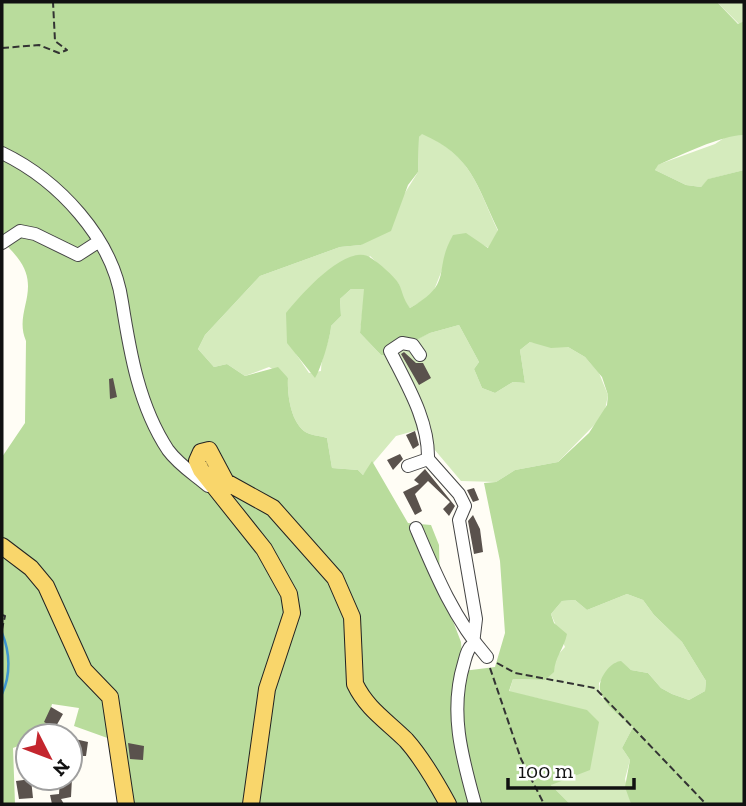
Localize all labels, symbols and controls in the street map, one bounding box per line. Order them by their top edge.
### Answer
north arrow [14,722,84,792]
scale bar [508,746,634,790]
text: N [48,755,75,781]
text: 100 m [518,758,573,783]

